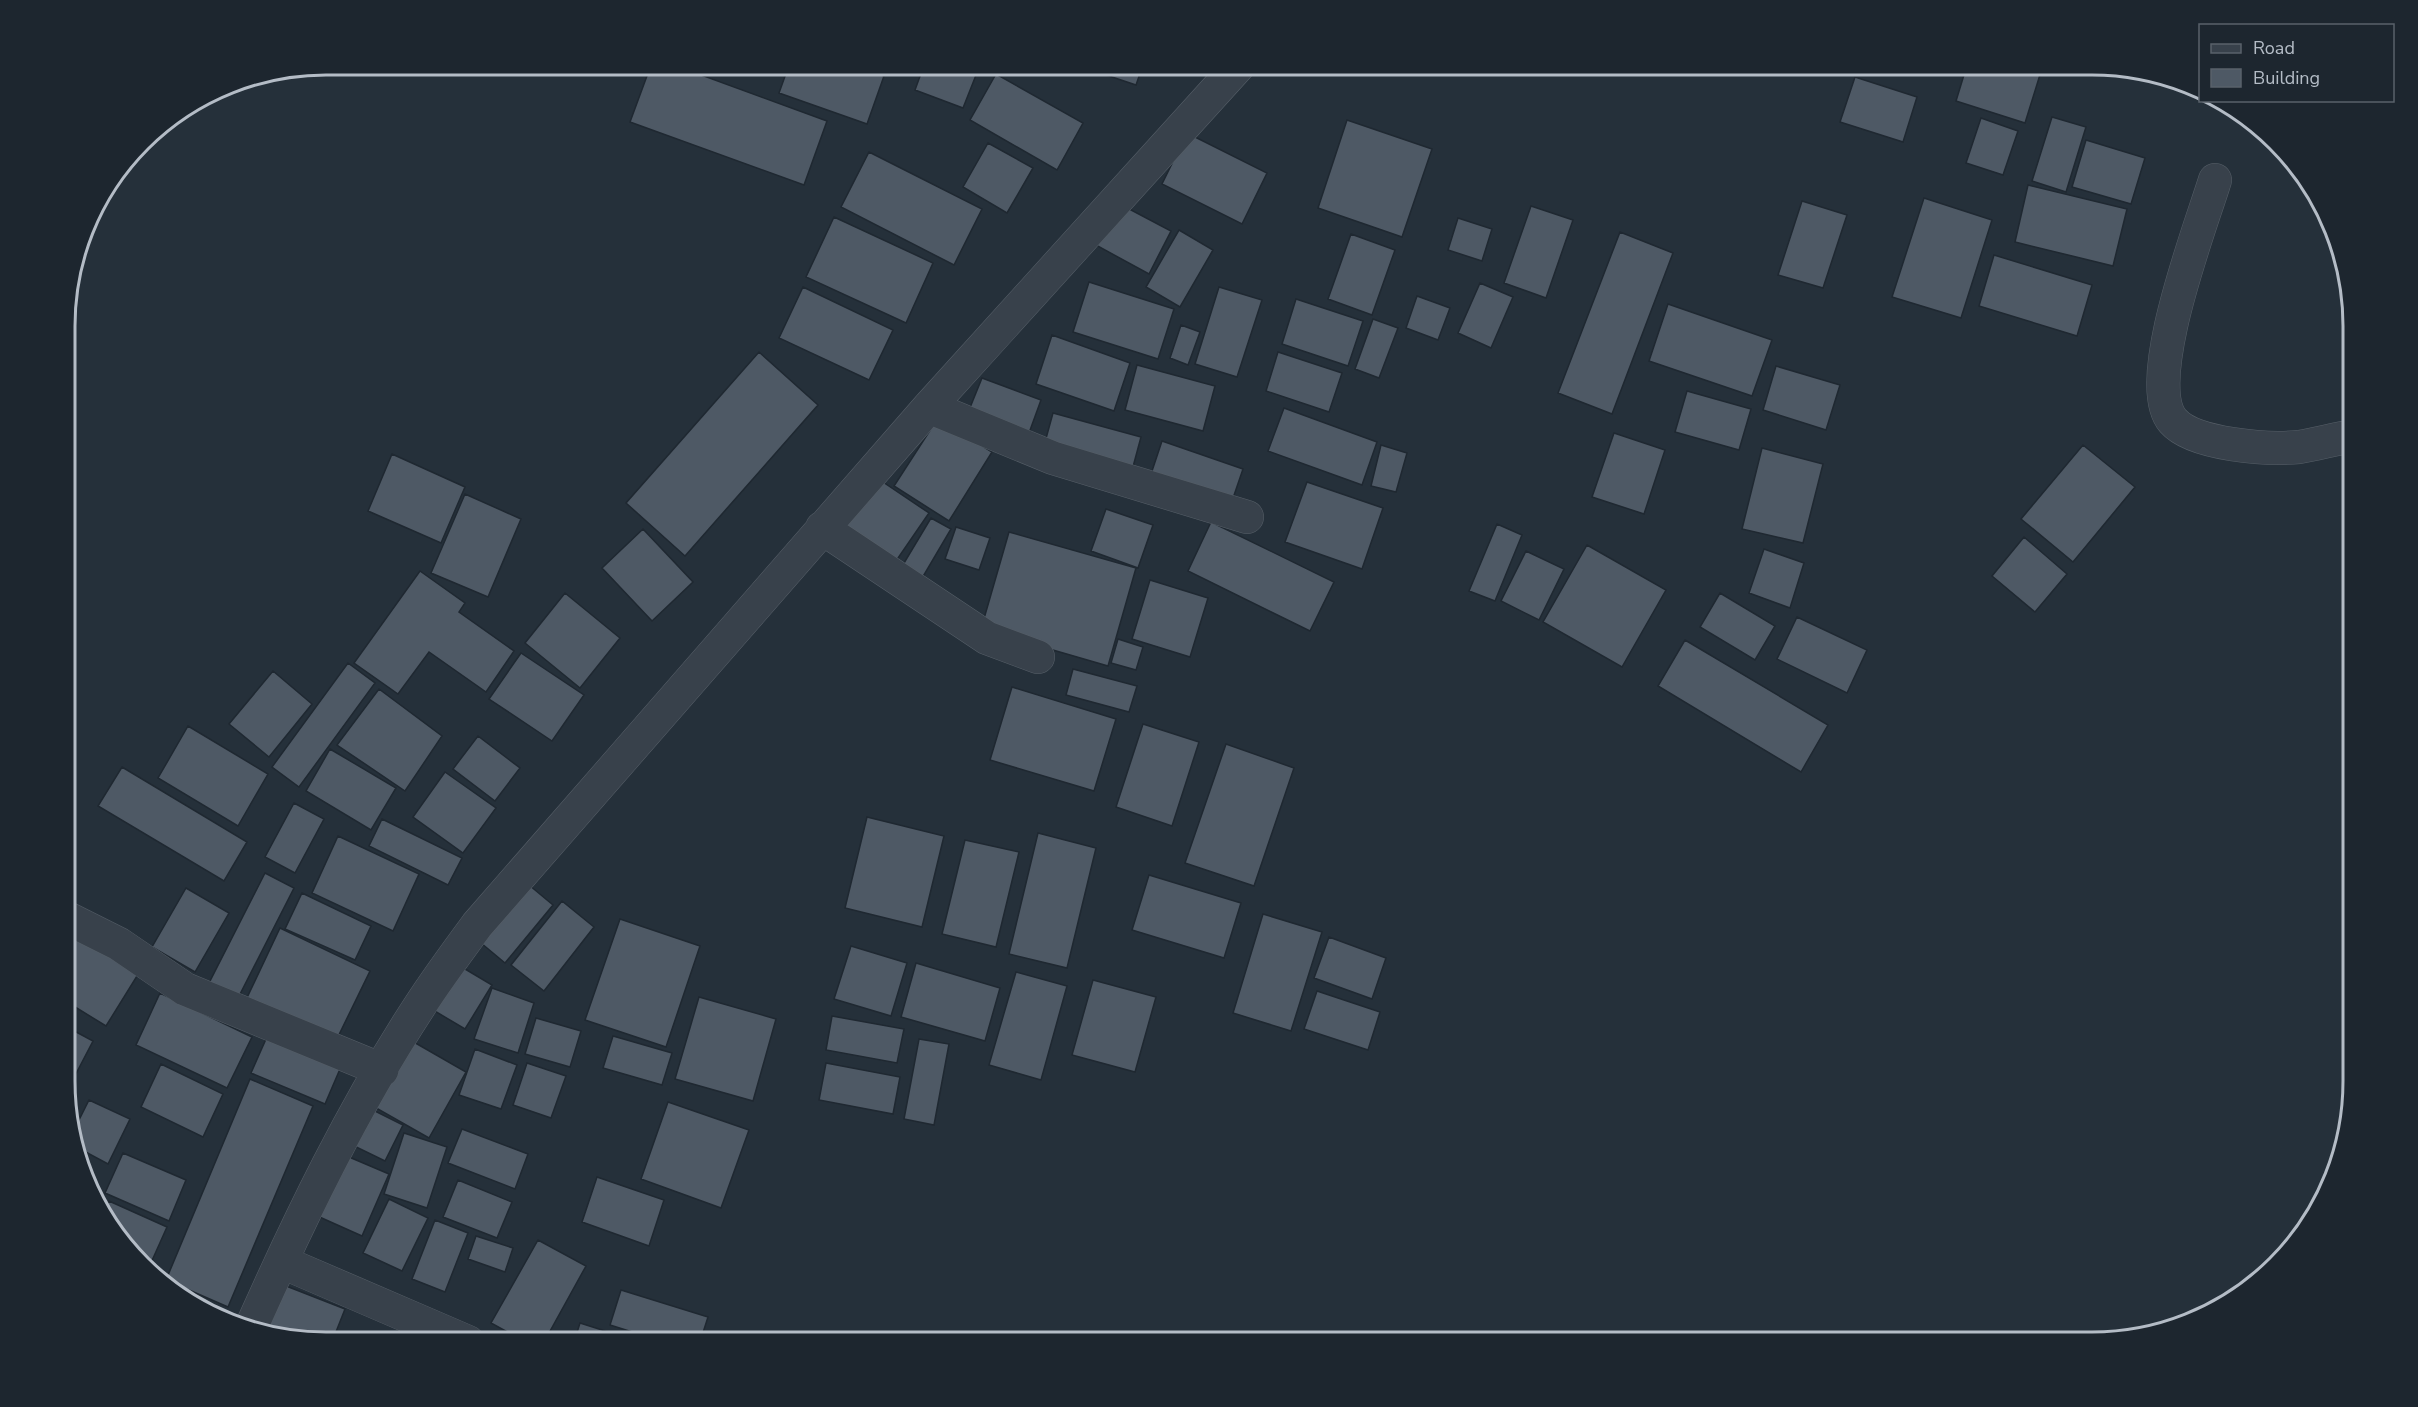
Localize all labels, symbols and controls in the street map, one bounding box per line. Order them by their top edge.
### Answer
legend [2199,24,2394,102]
text: Road [2253,36,2295,60]
text: Building [2253,66,2320,90]

